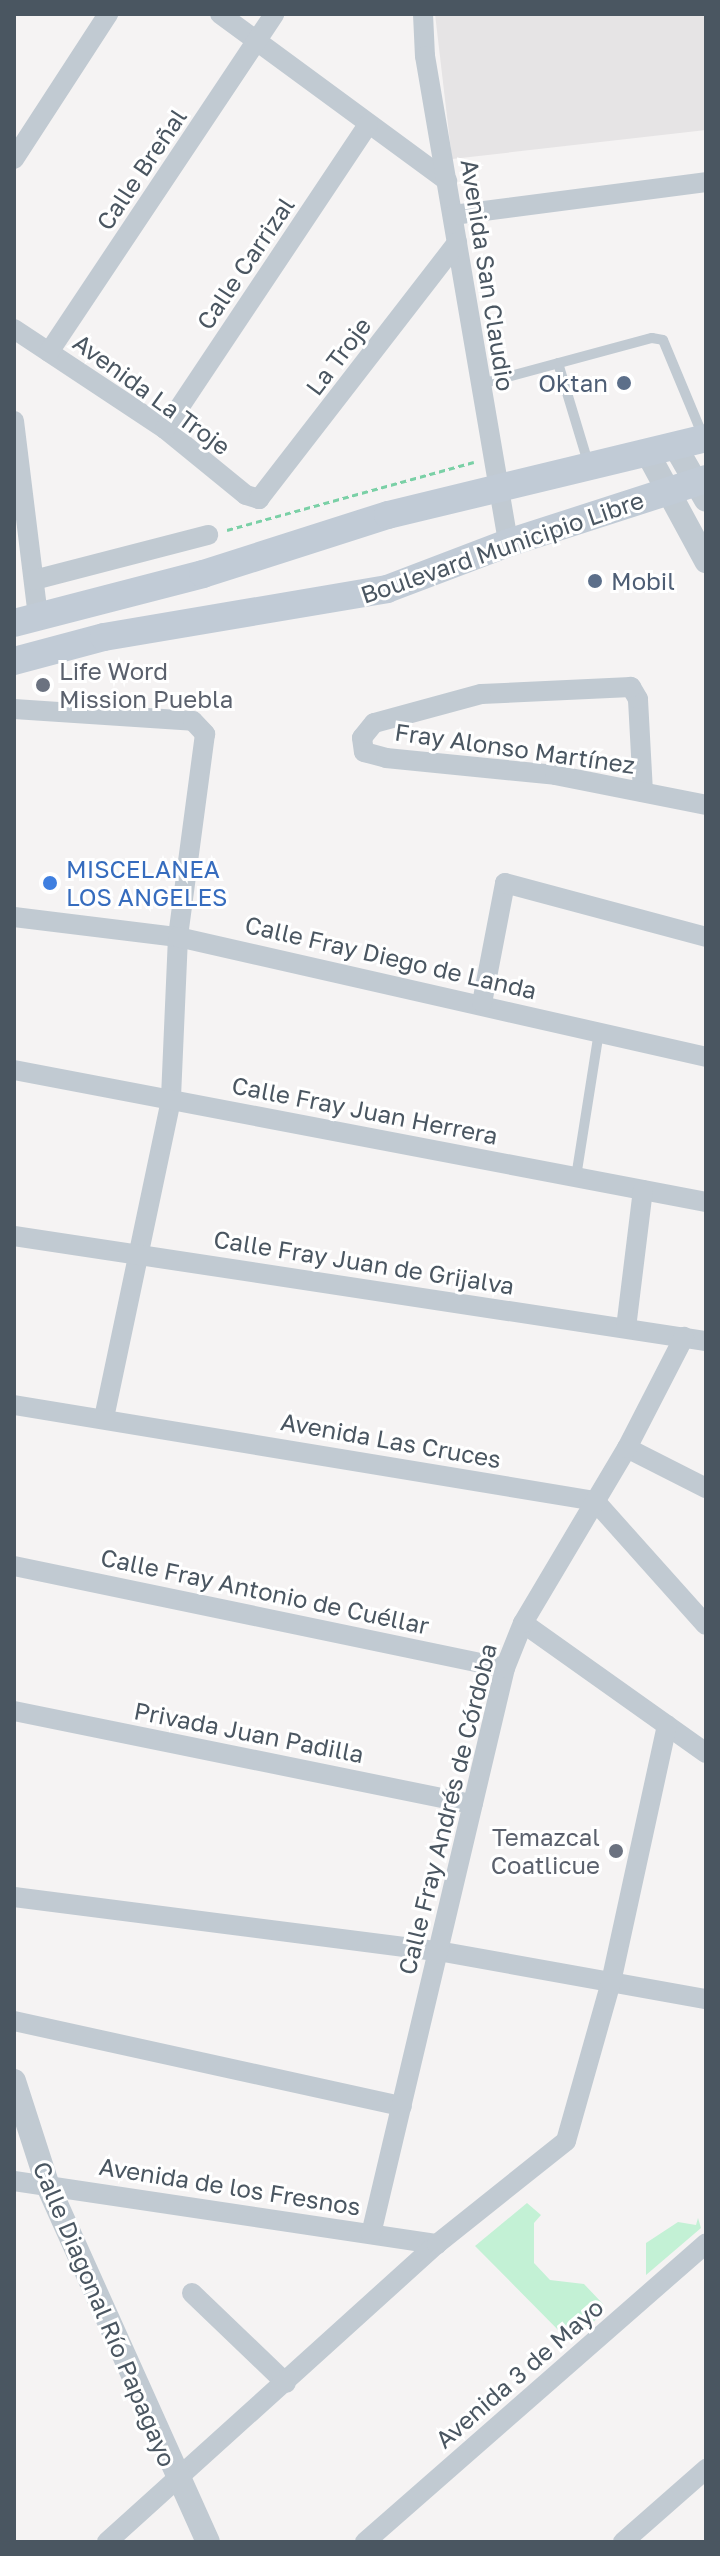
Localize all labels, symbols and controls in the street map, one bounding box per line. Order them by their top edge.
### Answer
street label: Calle Breñal [90,103,192,235]
street label: Avenida San Claudio [455,157,521,393]
street label: Calle Carrizal [190,191,300,335]
street label: La Troje [299,311,377,401]
street label: Avenida La Troje [68,327,236,461]
place label: Oktan [538,369,608,397]
marker: Oktan [615,374,633,392]
street label: Boulevard Municipio Libre [357,485,647,609]
place label: Mobil [611,567,675,595]
marker: Mobil [586,572,604,590]
place label: Life Word Mission Puebla [59,657,233,713]
marker: Life Word Mission Puebla [34,676,52,694]
street label: Fray Alonso Martínez [393,717,637,779]
place label: MISCELANEA LOS ANGELES [66,855,227,911]
marker: MISCELANEA LOS ANGELES [41,874,59,892]
street label: Calle Fray Diego de Landa [242,909,540,1005]
street label: Calle Fray Juan Herrera [230,1070,500,1150]
street label: Calle Fray Juan de Grijalva [212,1224,516,1300]
street label: Avenida Las Cruces [279,1406,503,1474]
street label: Calle Fray Antonio de Cuéllar [98,1542,432,1640]
street label: Calle Fray Andrés de Córdoba [392,1640,502,1978]
street label: Privada Juan Padilla [132,1696,366,1768]
place label: Temazcal Coatlicue [491,1823,600,1879]
marker: Temazcal Coatlicue [607,1842,625,1860]
street label: Avenida de los Fresnos [97,2151,363,2221]
street label: Calle Diagonal Río Papagayo [28,2157,182,2471]
street label: Avenida 3 de Mayo [429,2292,609,2454]

